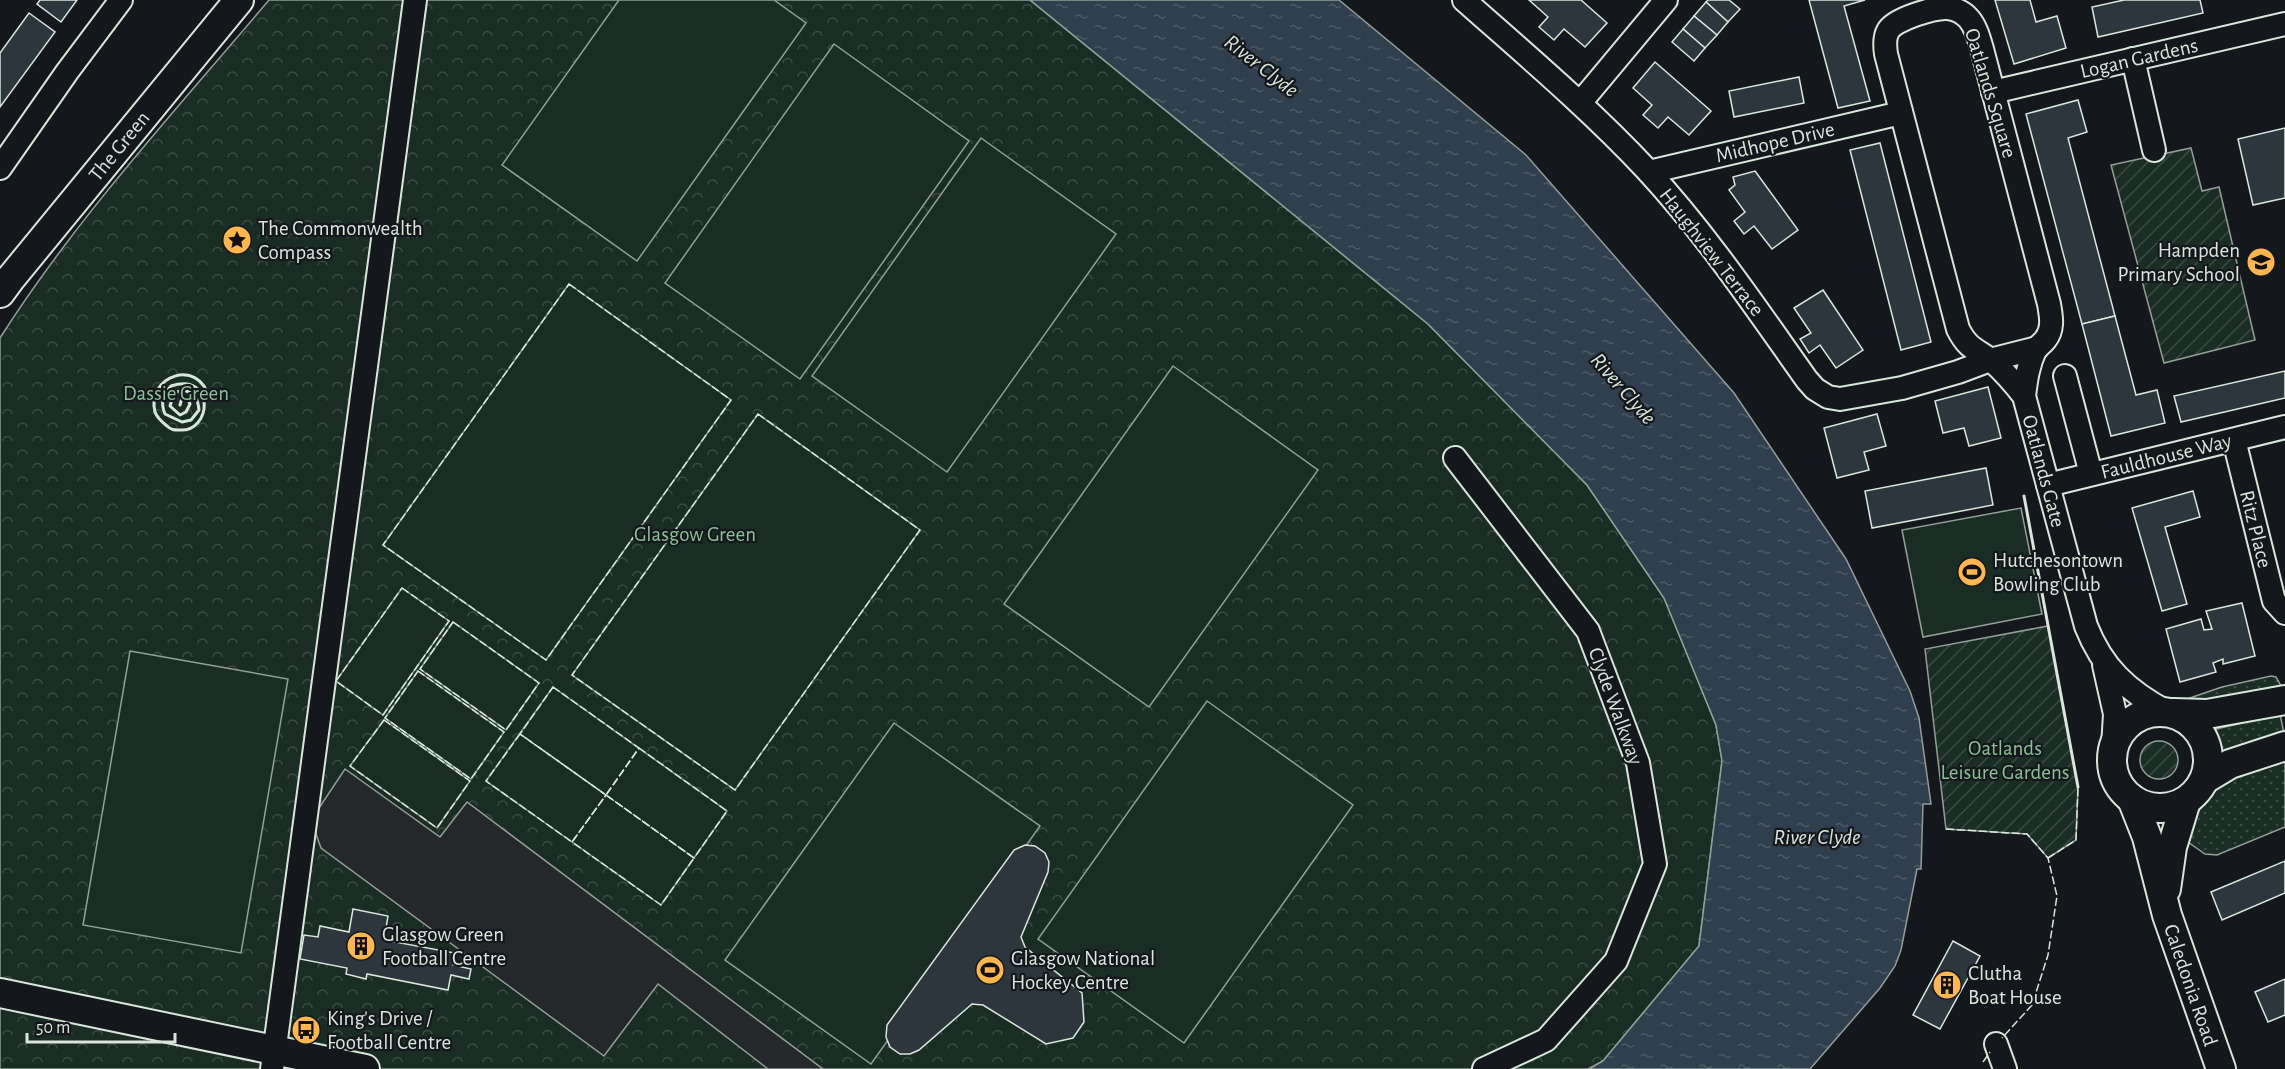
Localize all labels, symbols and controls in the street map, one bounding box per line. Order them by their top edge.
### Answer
street label: Oatlands Square [1961,26,2020,160]
water label: River Clyde [1220,30,1302,101]
street label: Logan Gardens [2078,35,2200,82]
street label: The Green [85,107,154,185]
street label: Midhope Drive [1714,119,1837,166]
street label: Haughview Terrace [1655,184,1768,320]
place label: The Commonwealth Compass [258,218,423,263]
place icon: The Commonwealth Compass [221,224,253,256]
place label: Hampden Primary School [2117,240,2240,285]
school or university icon: Hampden Primary School [2245,246,2277,278]
water label: River Clyde [1586,349,1660,429]
park label: Dassie Green [123,383,229,404]
street label: Oatlands Gate [2018,413,2069,530]
street label: Fauldhouse Way [2099,430,2234,483]
street label: Ritz Place [2236,488,2275,570]
park label: Glasgow Green [634,524,756,545]
place label: Hutchesontown Bowling Club [1993,550,2123,595]
sports icon: Hutchesontown Bowling Club [1956,556,1988,588]
street label: Clyde Walkway [1585,645,1646,768]
park label: Oatlands Leisure Gardens [1940,738,2070,783]
water label: River Clyde [1774,826,1860,848]
street label: Caledonia Road [2160,922,2221,1049]
place label: Glasgow Green Football Centre [382,924,506,969]
building icon: Glasgow Green Football Centre [345,930,377,962]
place label: Glasgow National Hockey Centre [1011,948,1155,993]
sports icon: Glasgow National Hockey Centre [974,954,1006,986]
place label: Clutha Boat House [1968,963,2062,1008]
building icon: Clutha Boat House [1931,969,1963,1001]
scale bar [27,1006,176,1044]
place label: King's Drive / Football Centre [327,1008,451,1053]
bus stop icon: King's Drive / Football Centre [290,1014,322,1046]
text: 50 m [36,1019,70,1037]

